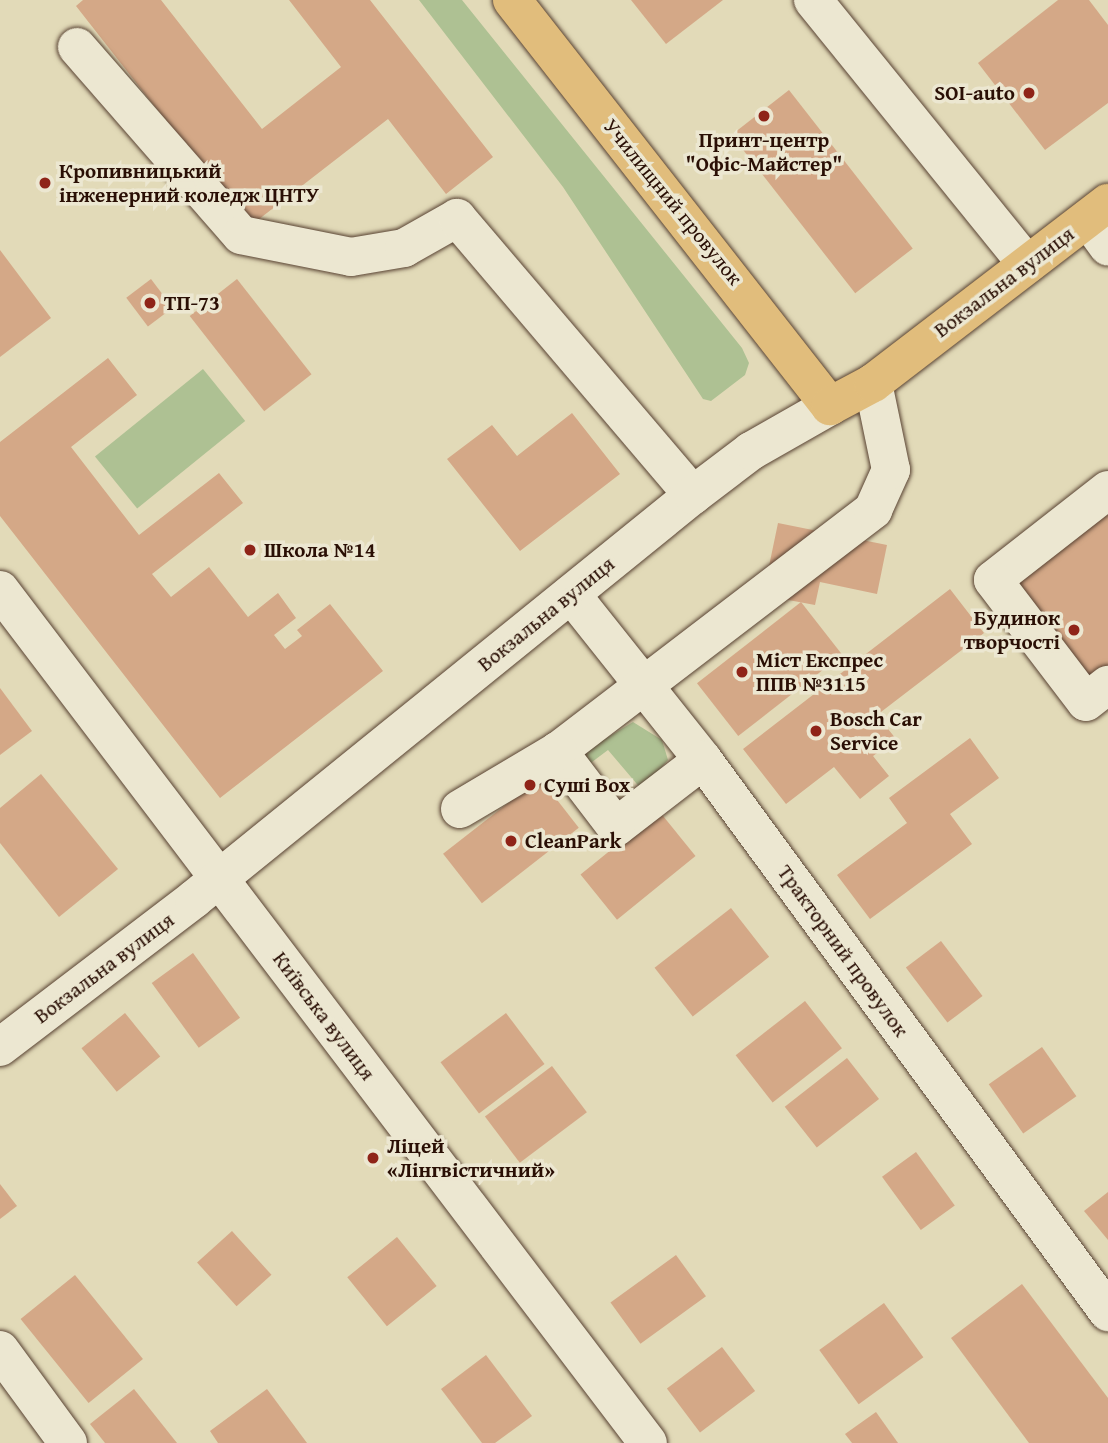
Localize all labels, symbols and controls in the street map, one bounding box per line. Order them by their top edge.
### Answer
place label: SOI-auto [934,80,1015,106]
marker: SOI-auto [1021,85,1037,101]
marker: Принт-центр "Офіс-Майстер" [756,108,772,124]
street label: Училищний провулок [598,114,748,290]
place label: Принт-центр "Офіс-Майстер" [686,127,842,177]
place label: Кропивницький інженерний коледж ЦНТУ [59,158,319,208]
marker: Кропивницький інженерний коледж ЦНТУ [37,175,53,191]
street label: Вокзальна вулиця [929,221,1079,343]
place label: ТП-73 [164,290,220,316]
marker: ТП-73 [142,295,158,311]
place label: Школа №14 [264,537,376,563]
marker: Школа №14 [242,542,258,558]
street label: Вокзальна вулиця [473,551,619,677]
place label: Будинок творчості [964,605,1060,655]
marker: Будинок творчості [1066,622,1082,638]
place label: Міст Експрес ППВ №3115 [756,647,883,697]
marker: Міст Експрес ППВ №3115 [734,664,750,680]
place label: Bosch Car Service [830,706,922,756]
marker: Bosch Car Service [808,723,824,739]
place label: Суші Box [544,772,630,798]
marker: Суші Box [522,777,538,793]
place label: CleanPark [525,828,621,854]
marker: CleanPark [503,833,519,849]
street label: Тракторний провулок [772,860,914,1042]
street label: Вокзальна вулиця [29,907,179,1029]
street label: Київська вулиця [267,947,381,1085]
place label: Ліцей «Лінгвістичний» [387,1133,555,1183]
marker: Ліцей «Лінгвістичний» [365,1150,381,1166]

